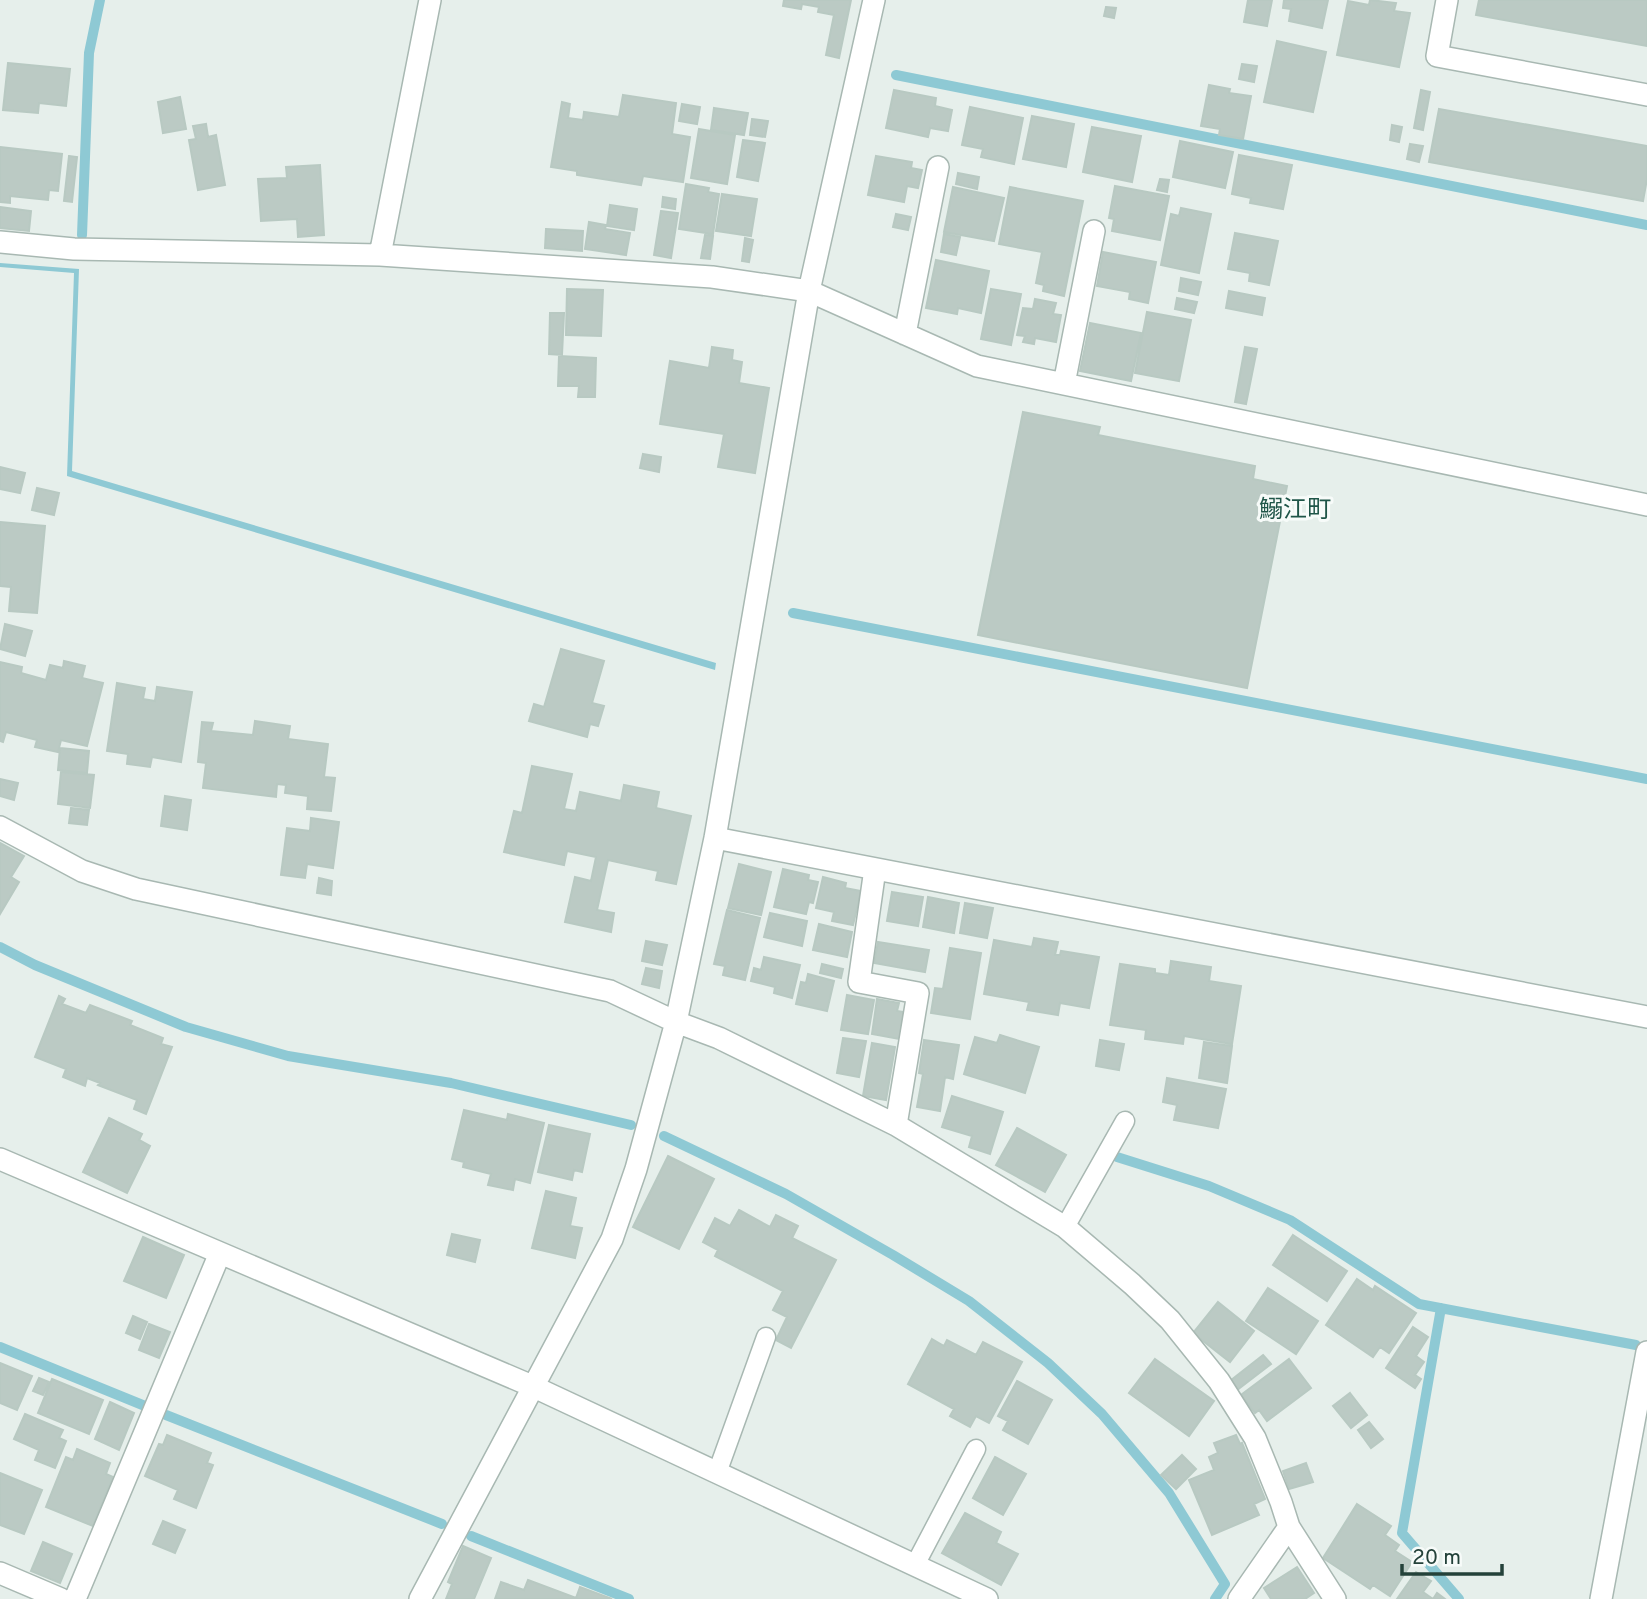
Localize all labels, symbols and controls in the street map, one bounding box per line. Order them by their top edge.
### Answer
district label: 鰯江町 [1259,496,1331,526]
scale bar [1402,1532,1502,1576]
text: 20 m [1412,1545,1461,1572]

